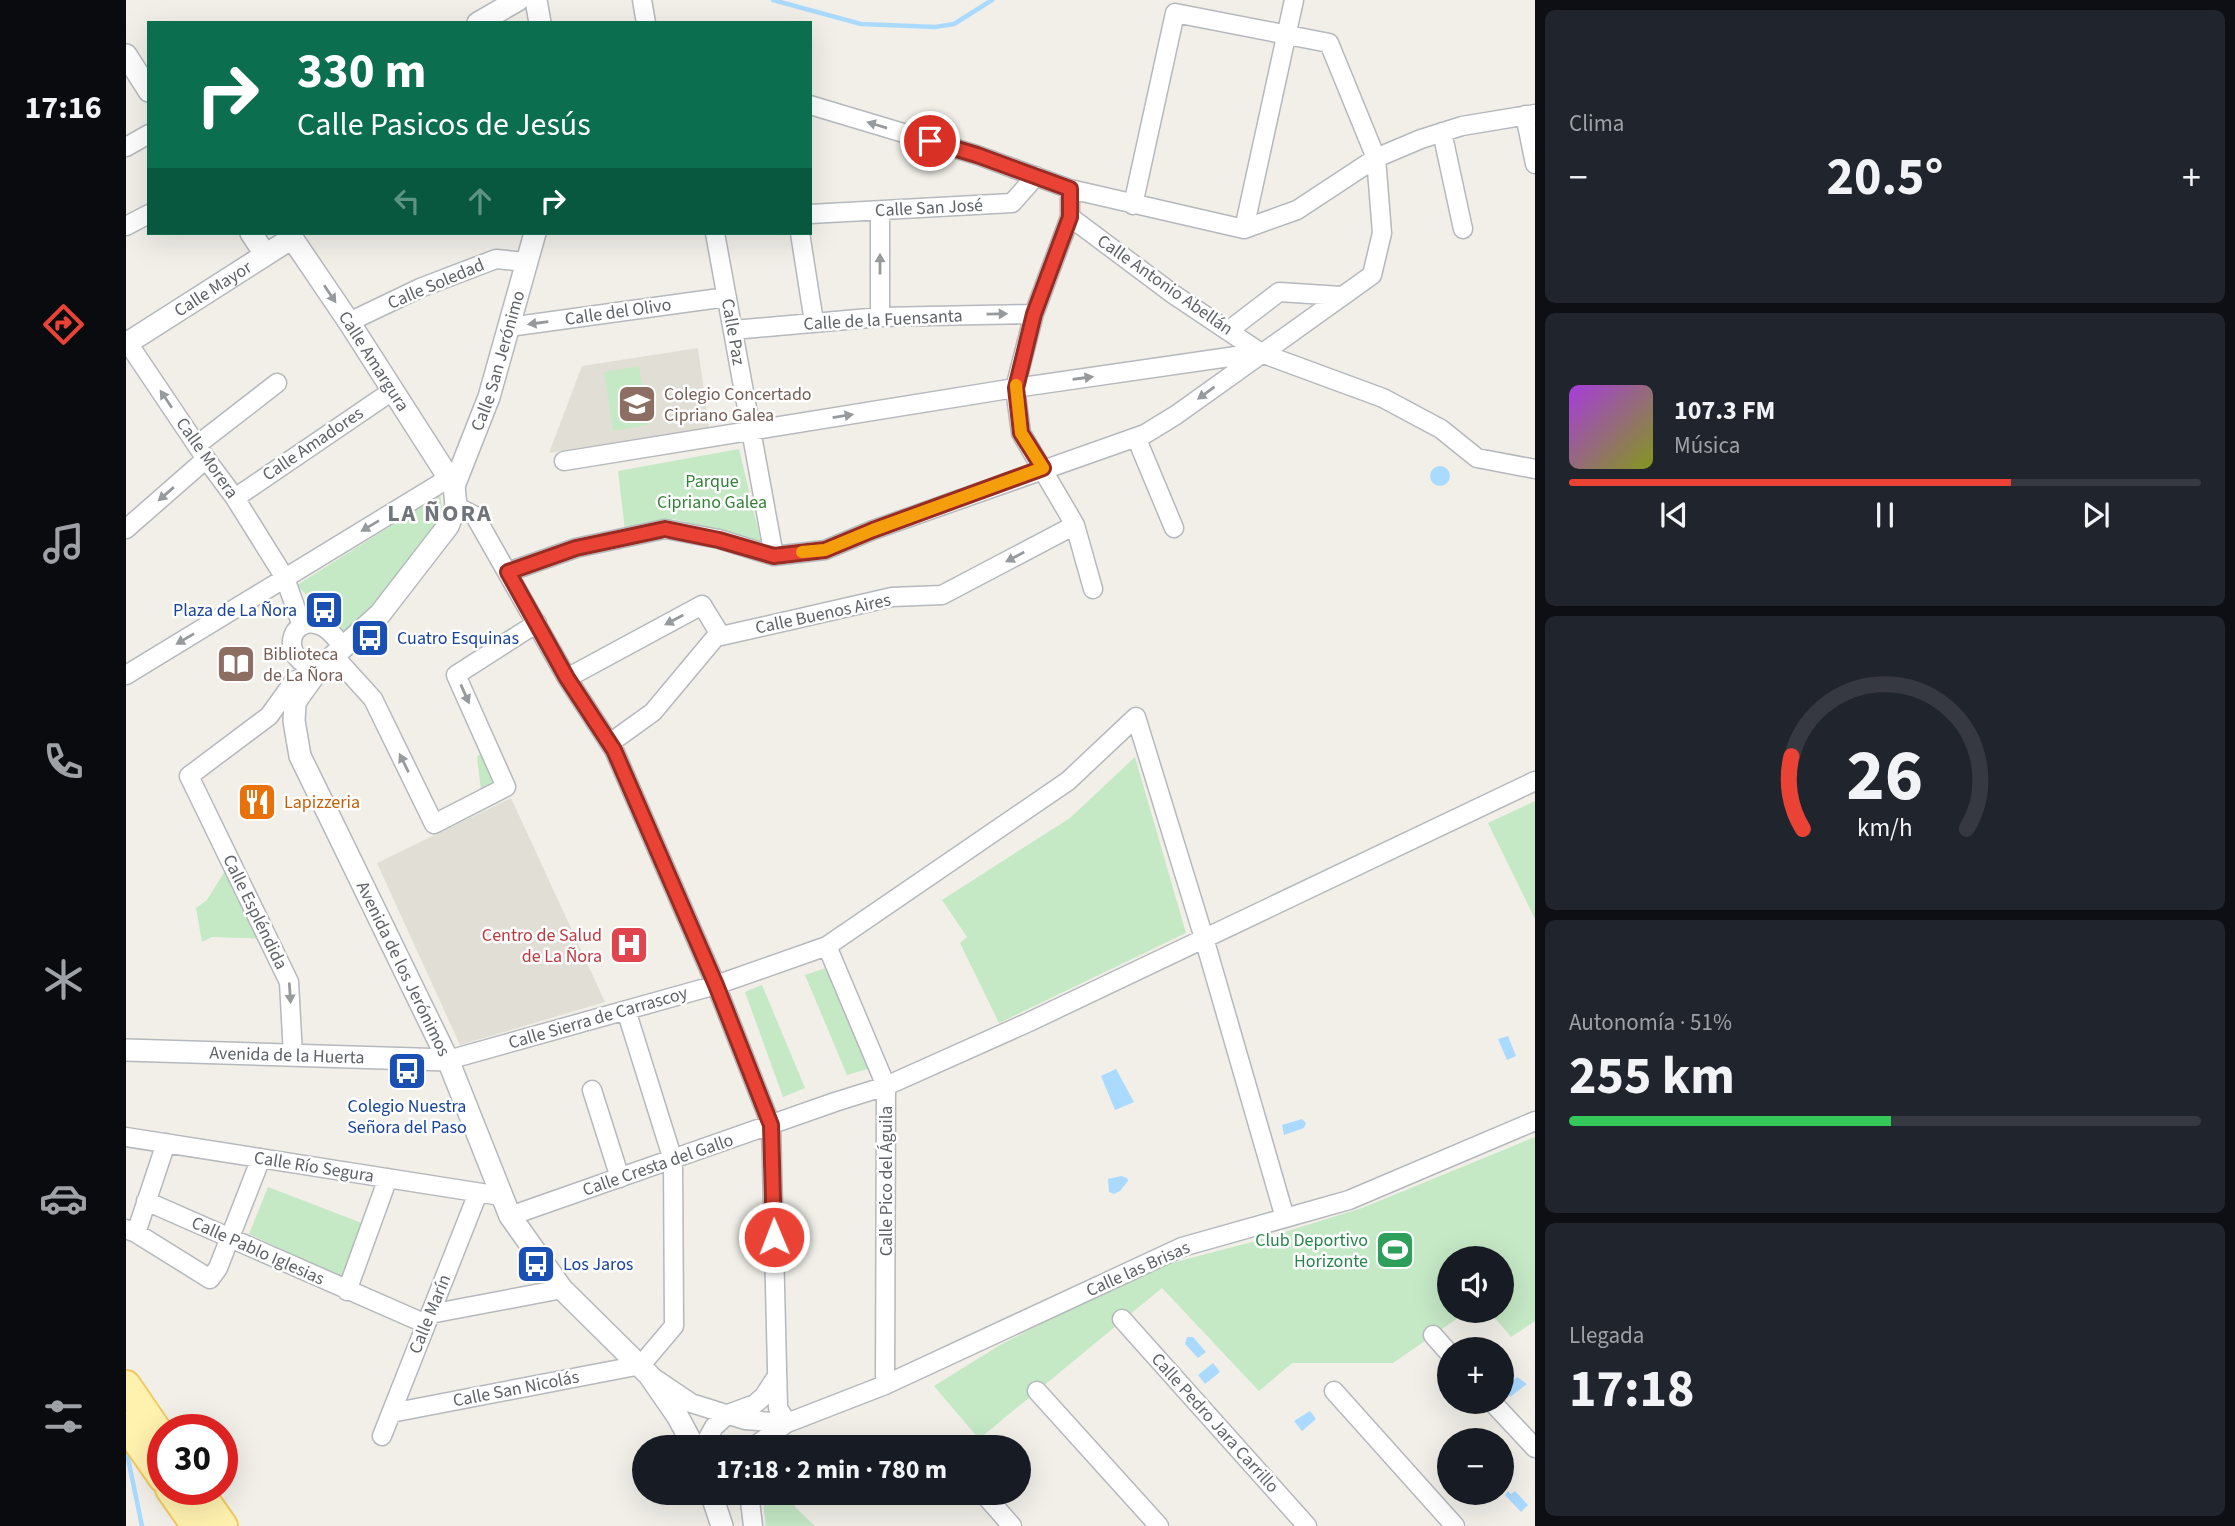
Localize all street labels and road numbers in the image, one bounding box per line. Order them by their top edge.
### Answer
street label: Calle San José [874,193,984,223]
street label: Calle Antonio Abellán [1092,229,1238,341]
street label: Calle Soledad [384,252,488,316]
street label: Calle Mayor [169,254,257,323]
street label: Calle San Jerónimo [464,288,531,435]
street label: Calle del Olivo [563,292,673,332]
street label: Calle Paz [715,297,751,368]
street label: Calle de la Fuensanta [803,303,963,337]
street label: Calle Amargura [333,306,416,416]
street label: Calle Amadores [257,401,369,487]
street label: Calle Morera [170,412,244,504]
street label: Calle Buenos Aires [753,587,893,641]
street label: Calle Espléndida [216,850,294,974]
street label: Avenida de los Jerónimos [350,877,457,1060]
street label: Calle Sierra de Carrascoy [506,980,691,1056]
street label: Avenida de la Huerta [209,1040,365,1070]
street label: Calle Pico del Águila [874,1106,899,1256]
street label: Calle Cresta del Gallo [579,1127,737,1203]
street label: Calle Río Segura [252,1145,376,1189]
street label: Calle Pablo Iglesias [187,1210,329,1292]
street label: Calle las Brisas [1082,1235,1194,1303]
street label: Calle Marín [403,1270,457,1358]
street label: Calle Pedro Jara Carrillo [1145,1348,1285,1498]
street label: Calle San Nicolás [451,1365,581,1413]

